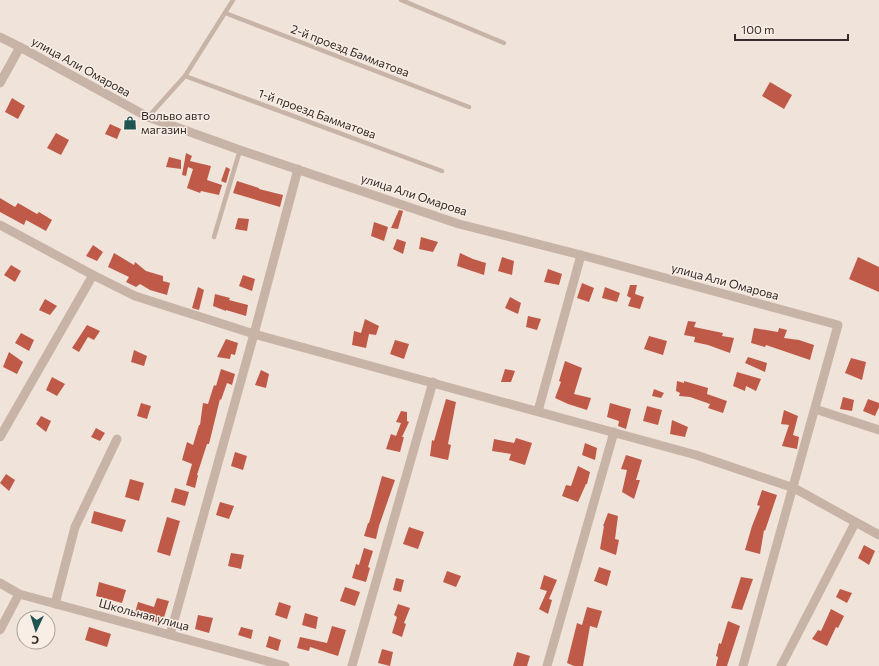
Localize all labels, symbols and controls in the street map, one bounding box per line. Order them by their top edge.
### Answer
scale bar [735,16,848,42]
street label: 2-й проезд Бамматова [289,21,412,79]
text: 100 m [741,22,775,36]
street label: улица Али Омарова [30,33,133,99]
street label: 1-й проезд Бамматова [257,85,378,141]
place label: Вольво авто магазин [141,108,210,136]
shop icon: Вольво авто магазин [122,115,138,131]
street label: улица Али Омарова [359,170,469,218]
street label: улица Али Омарова [670,260,781,302]
street label: Школьная улица [97,595,191,633]
north arrow [16,610,56,650]
text: С [31,634,39,647]

